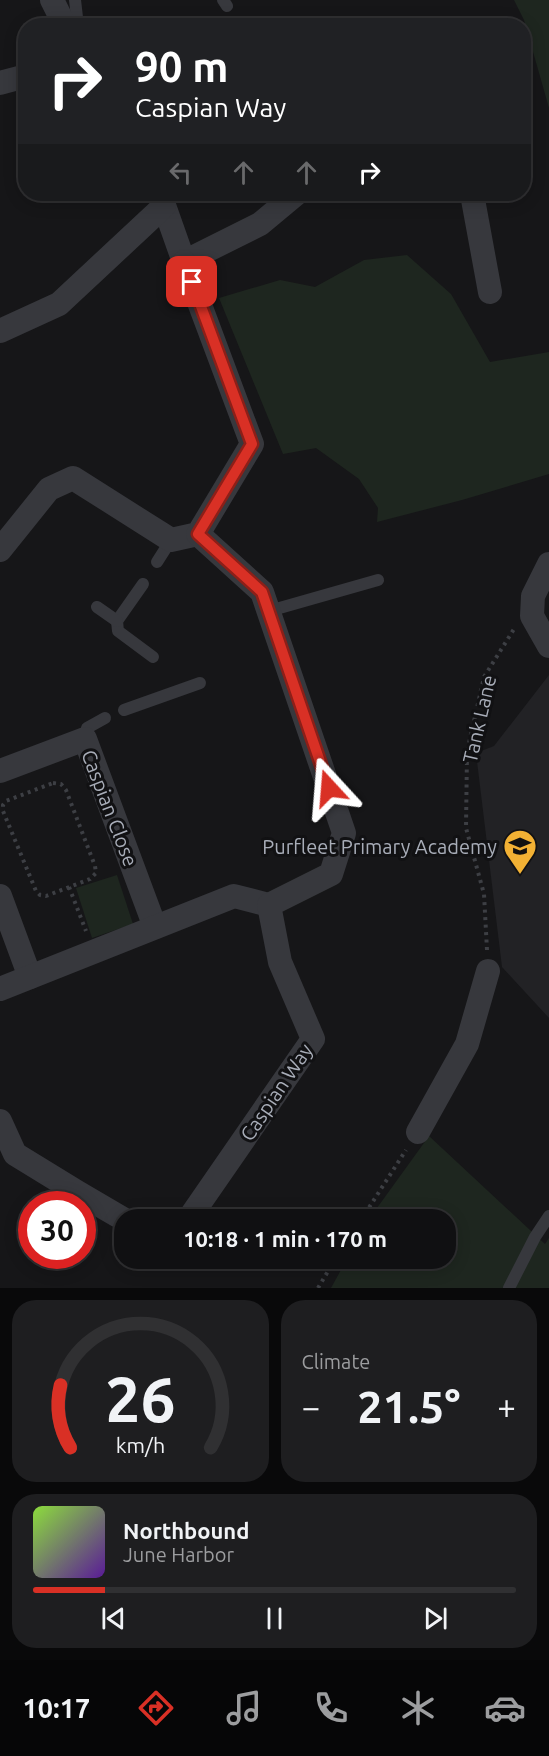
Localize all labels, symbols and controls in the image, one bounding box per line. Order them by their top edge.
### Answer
icon: right [36,42,114,120]
text: 90 m [135,43,229,90]
text: Caspian Way [135,92,286,122]
icon: left [164,156,197,189]
icon: ahead [227,156,260,189]
icon: ahead [290,156,323,189]
icon: right [353,156,386,189]
pin [166,256,217,307]
icon: arrive [175,265,208,298]
street label: Tank Lane [458,673,500,765]
street label: Caspian Close [77,746,143,870]
position arrow [297,756,361,820]
school or university icon: Purfleet Primary Academy [502,828,538,875]
place label: Purfleet Primary Academy [262,835,497,858]
street label: Caspian Way [235,1039,317,1145]
speed limit sign: 30 [18,1191,96,1269]
text: 10:18 · 1 min · 170 m [183,1226,387,1251]
text: Climate [302,1350,370,1373]
text: 26 [105,1364,175,1434]
text: 21.5° [357,1381,460,1432]
text: − [302,1388,320,1425]
text: + [497,1388,516,1425]
text: km/h [115,1433,165,1457]
text: Northbound [123,1518,249,1543]
text: June Harbor [123,1543,234,1566]
icon: previous [97,1602,130,1635]
icon: pause [258,1602,291,1635]
icon: next [419,1602,452,1635]
icon: directions [135,1687,177,1729]
icon: music [223,1687,265,1729]
icon: phone [310,1687,352,1729]
icon: climate [397,1687,439,1729]
icon: car [484,1687,526,1729]
text: 10:17 [23,1693,90,1723]

